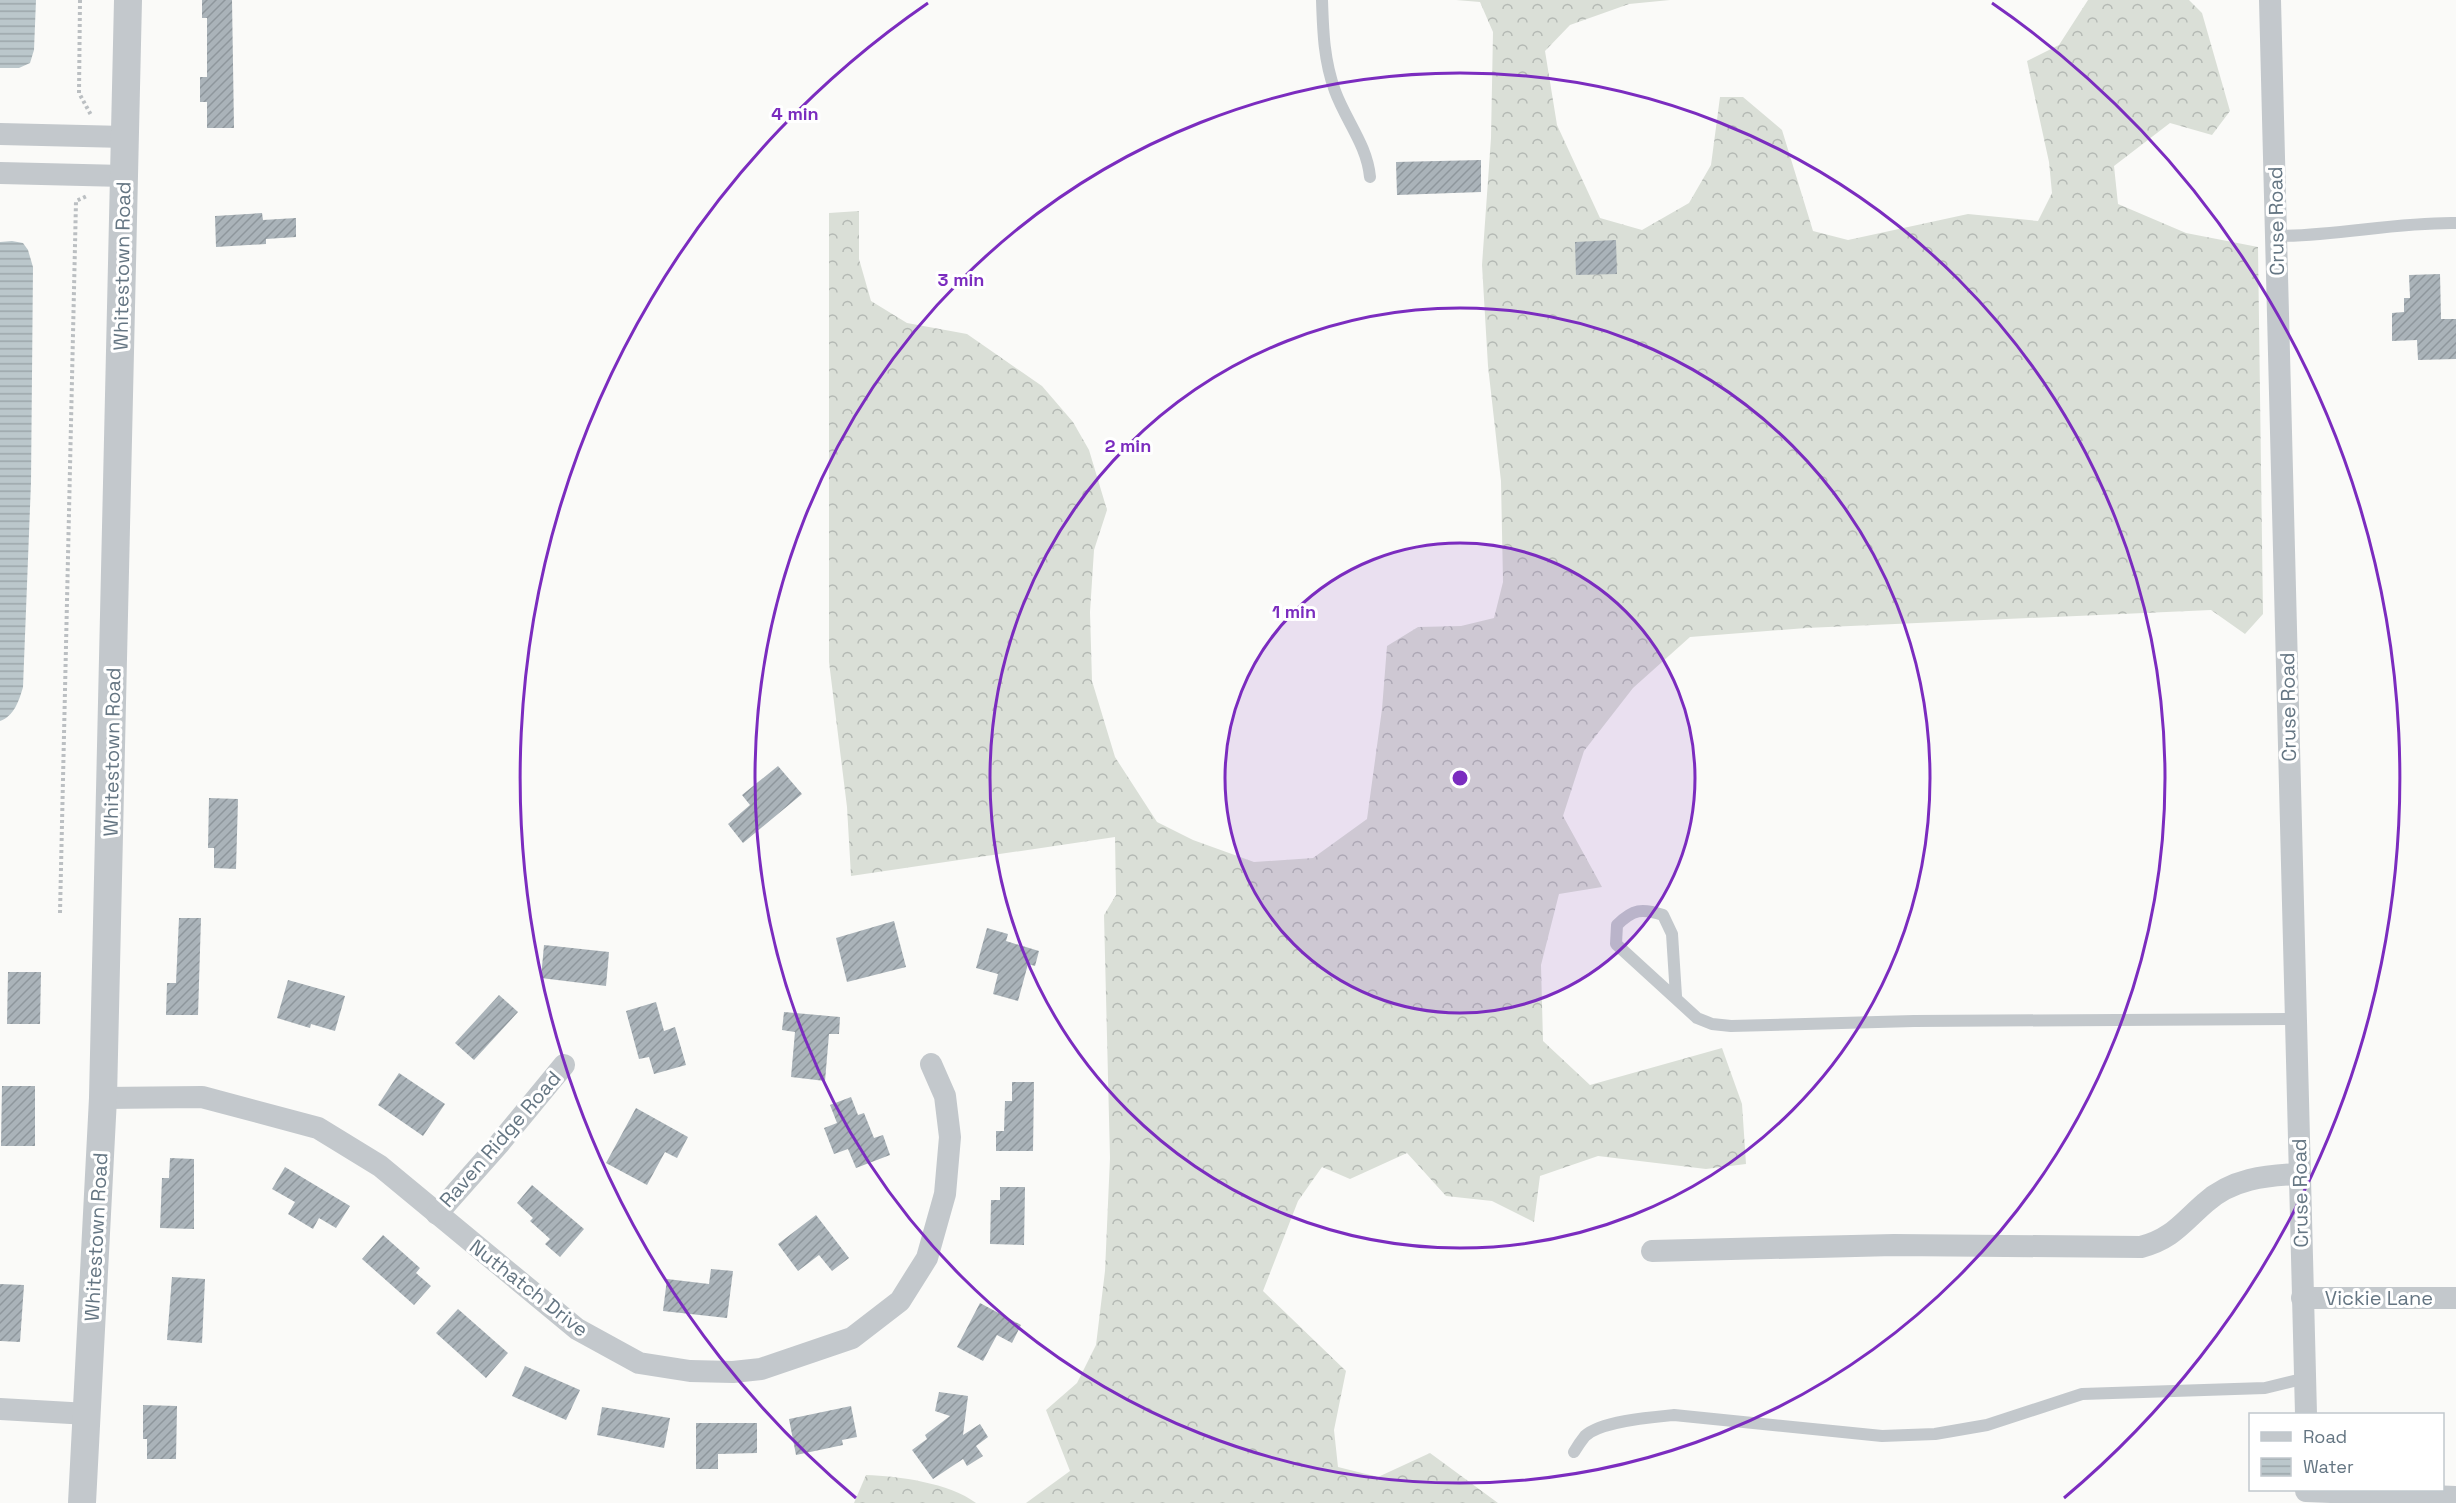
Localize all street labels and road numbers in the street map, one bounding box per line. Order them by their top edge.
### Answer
street label: Cruse Road [2262,166,2290,276]
street label: Whitestown Road [108,181,136,351]
street label: Cruse Road [2274,652,2302,762]
street label: Whitestown Road [98,667,126,837]
street label: Raven Ridge Road [434,1065,566,1213]
street label: Cruse Road [2286,1138,2314,1248]
street label: Whitestown Road [79,1152,113,1322]
street label: Nuthatch Drive [464,1233,594,1343]
street label: Vickie Lane [2325,1285,2433,1311]

